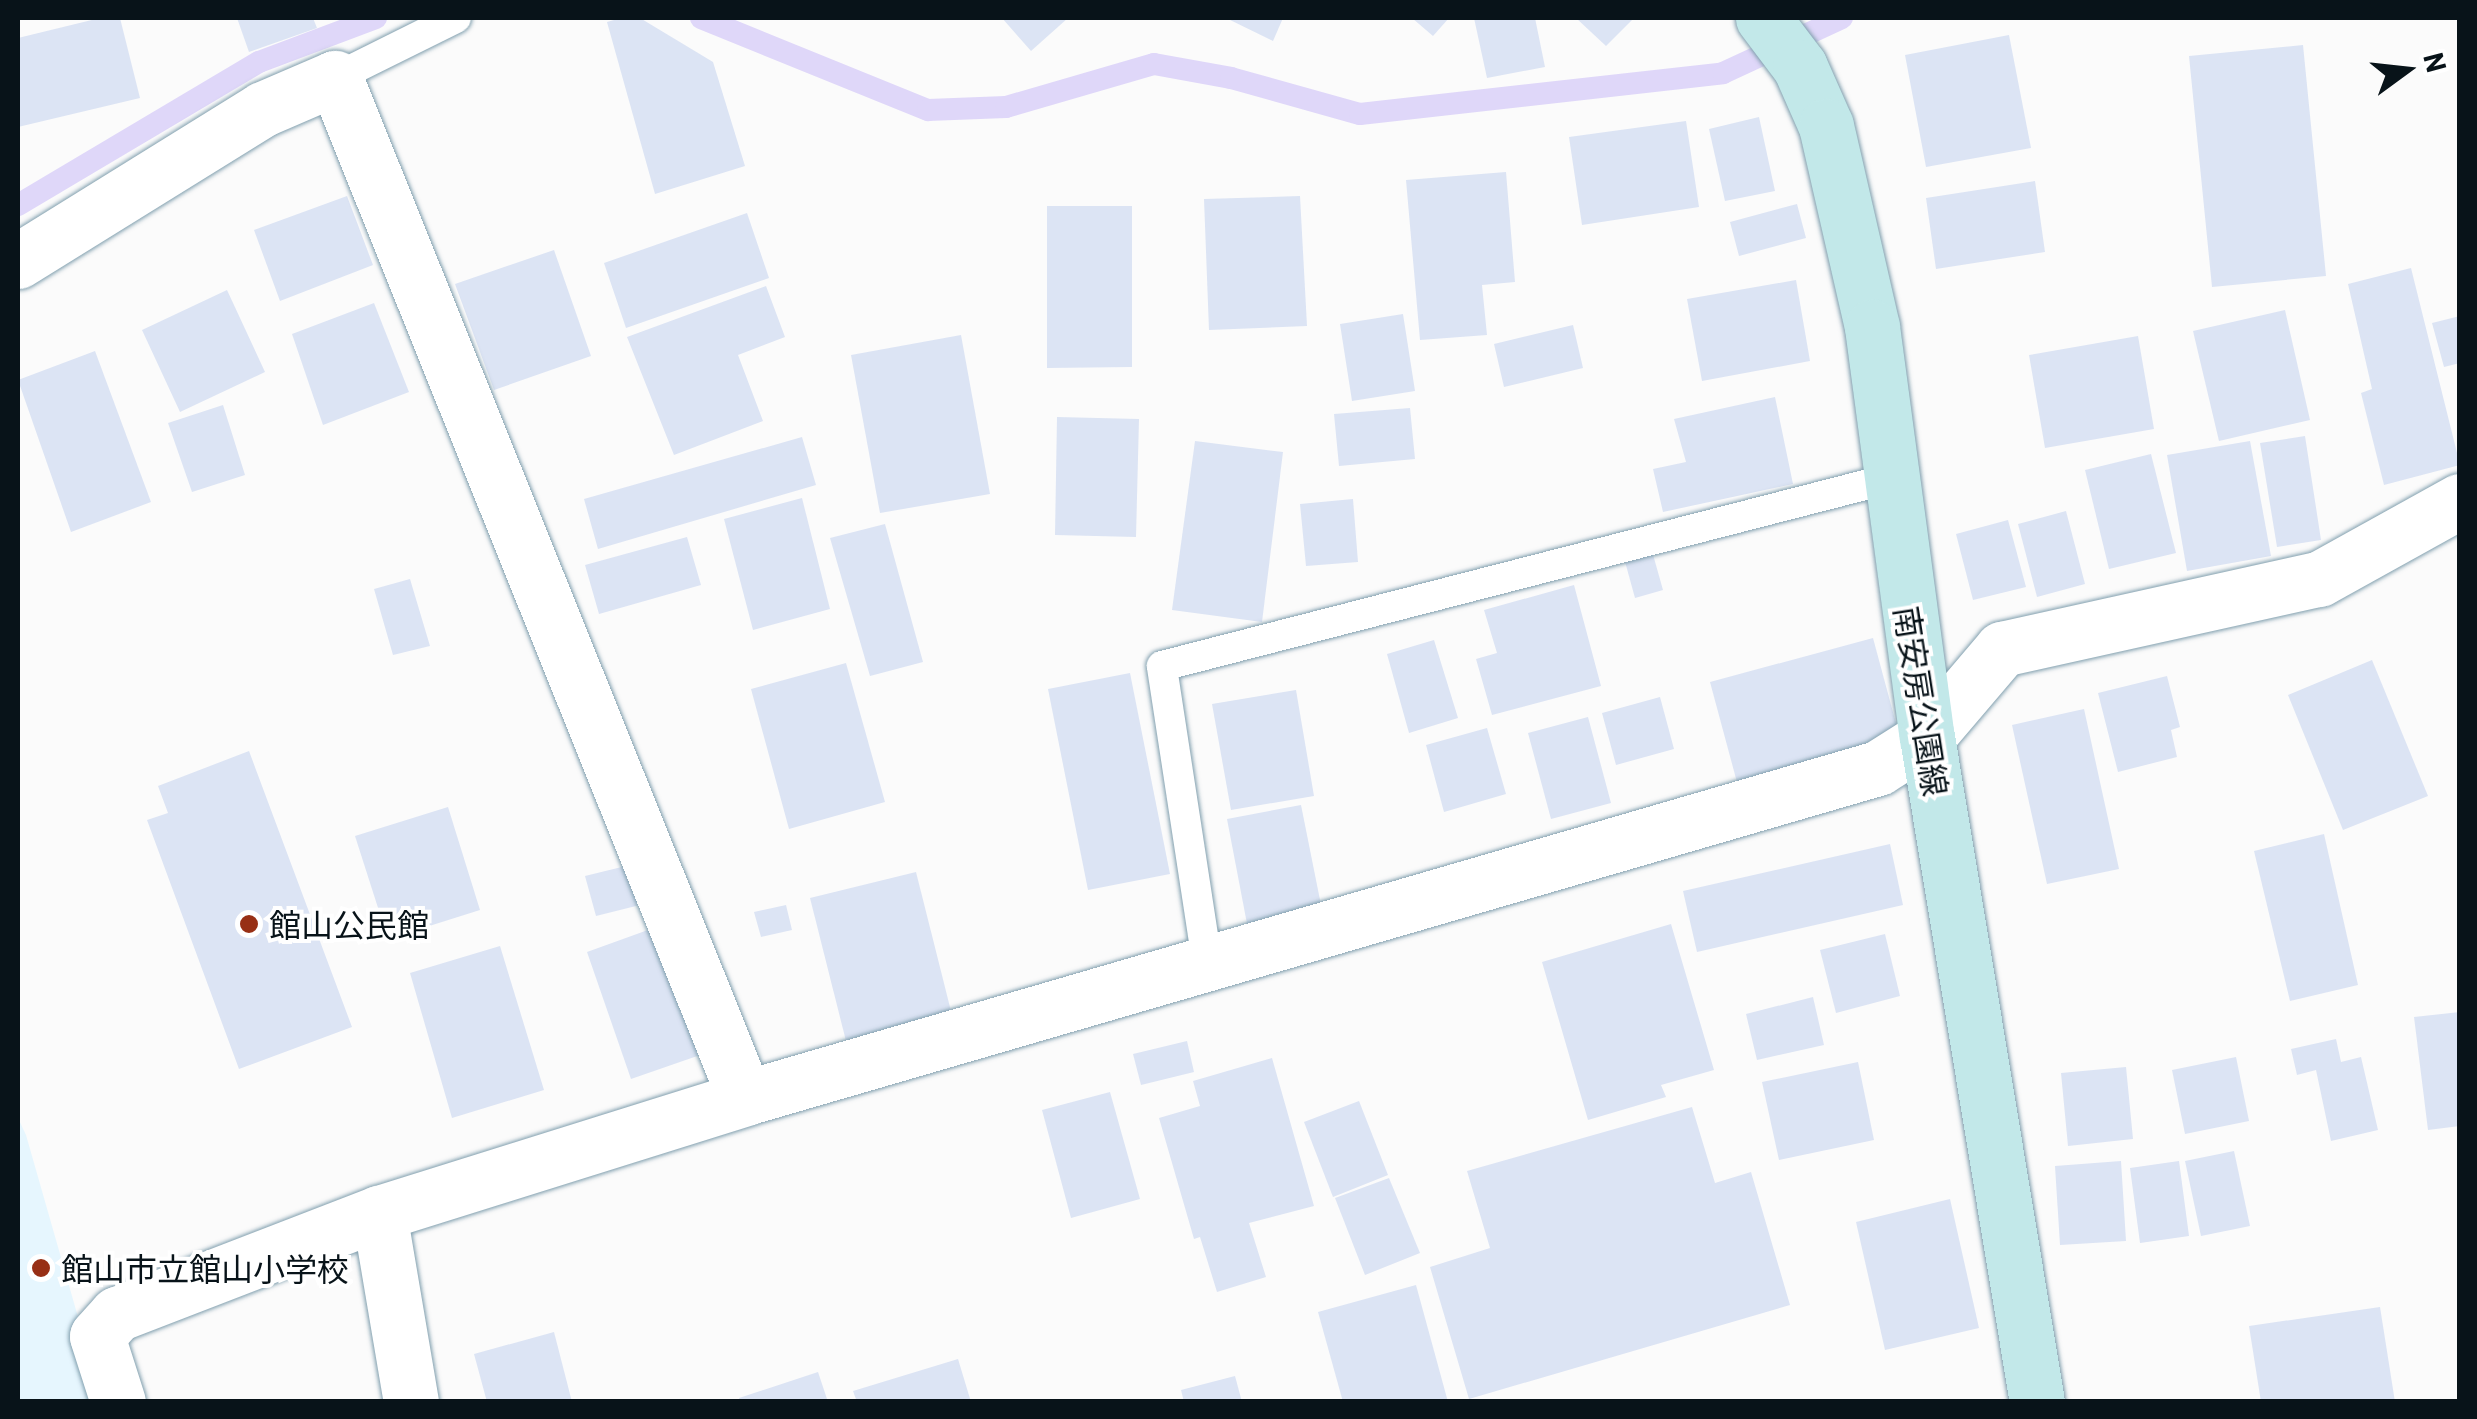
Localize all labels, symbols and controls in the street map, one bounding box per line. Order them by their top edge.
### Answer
north arrow [2357,20,2457,120]
text: N [2417,49,2455,76]
street label: 南安房公園線 [1888,603,1956,799]
place label: 館山公民館 [269,905,429,943]
marker: 館山公民館 [238,913,260,935]
place label: 館山市立館山小学校 [61,1249,349,1287]
marker: 館山市立館山小学校 [30,1257,52,1279]

